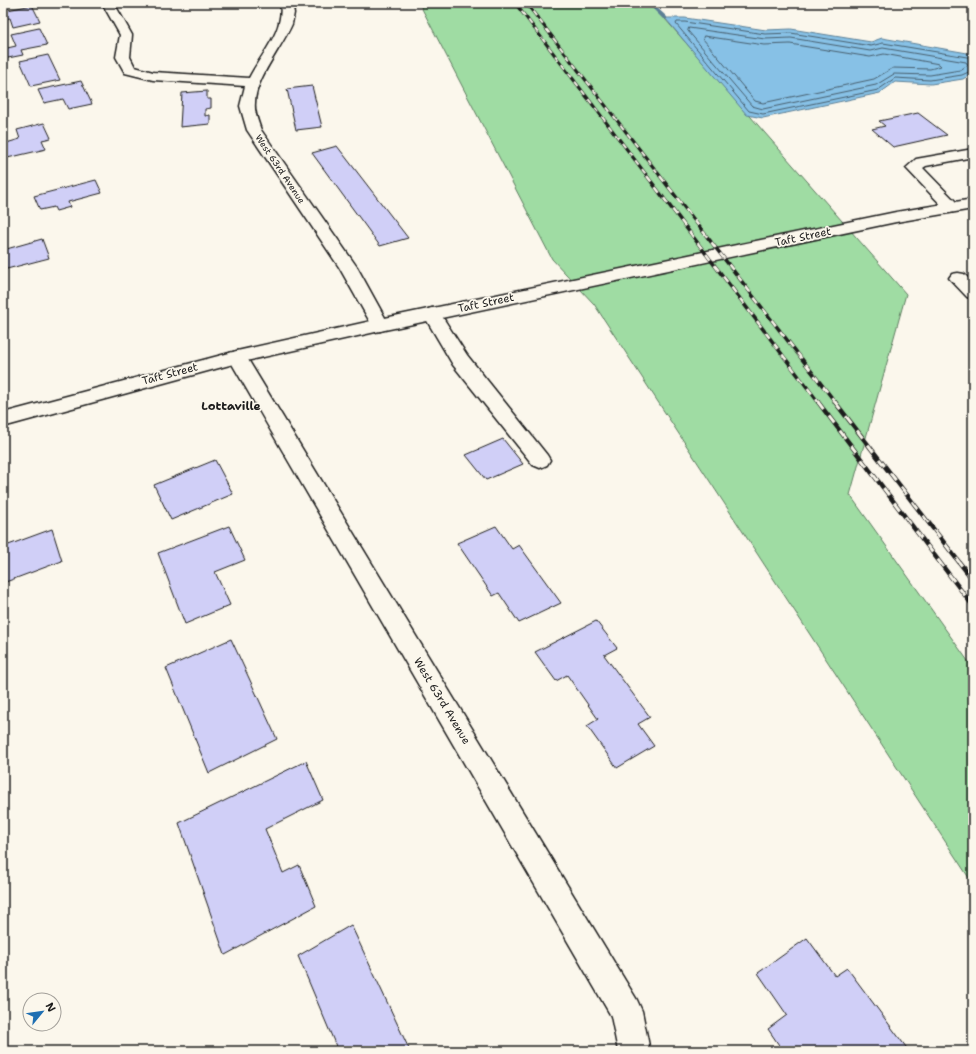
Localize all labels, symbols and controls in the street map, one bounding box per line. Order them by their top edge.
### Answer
street label: West 63rd Avenue [252,132,308,206]
street label: Taft Street [774,224,833,250]
street label: Taft Street [457,290,516,316]
street label: Taft Street [141,359,200,389]
district label: Lottaville [201,398,261,414]
street label: West 63rd Avenue [410,655,474,747]
north arrow [22,992,62,1032]
text: N [42,1000,59,1015]

